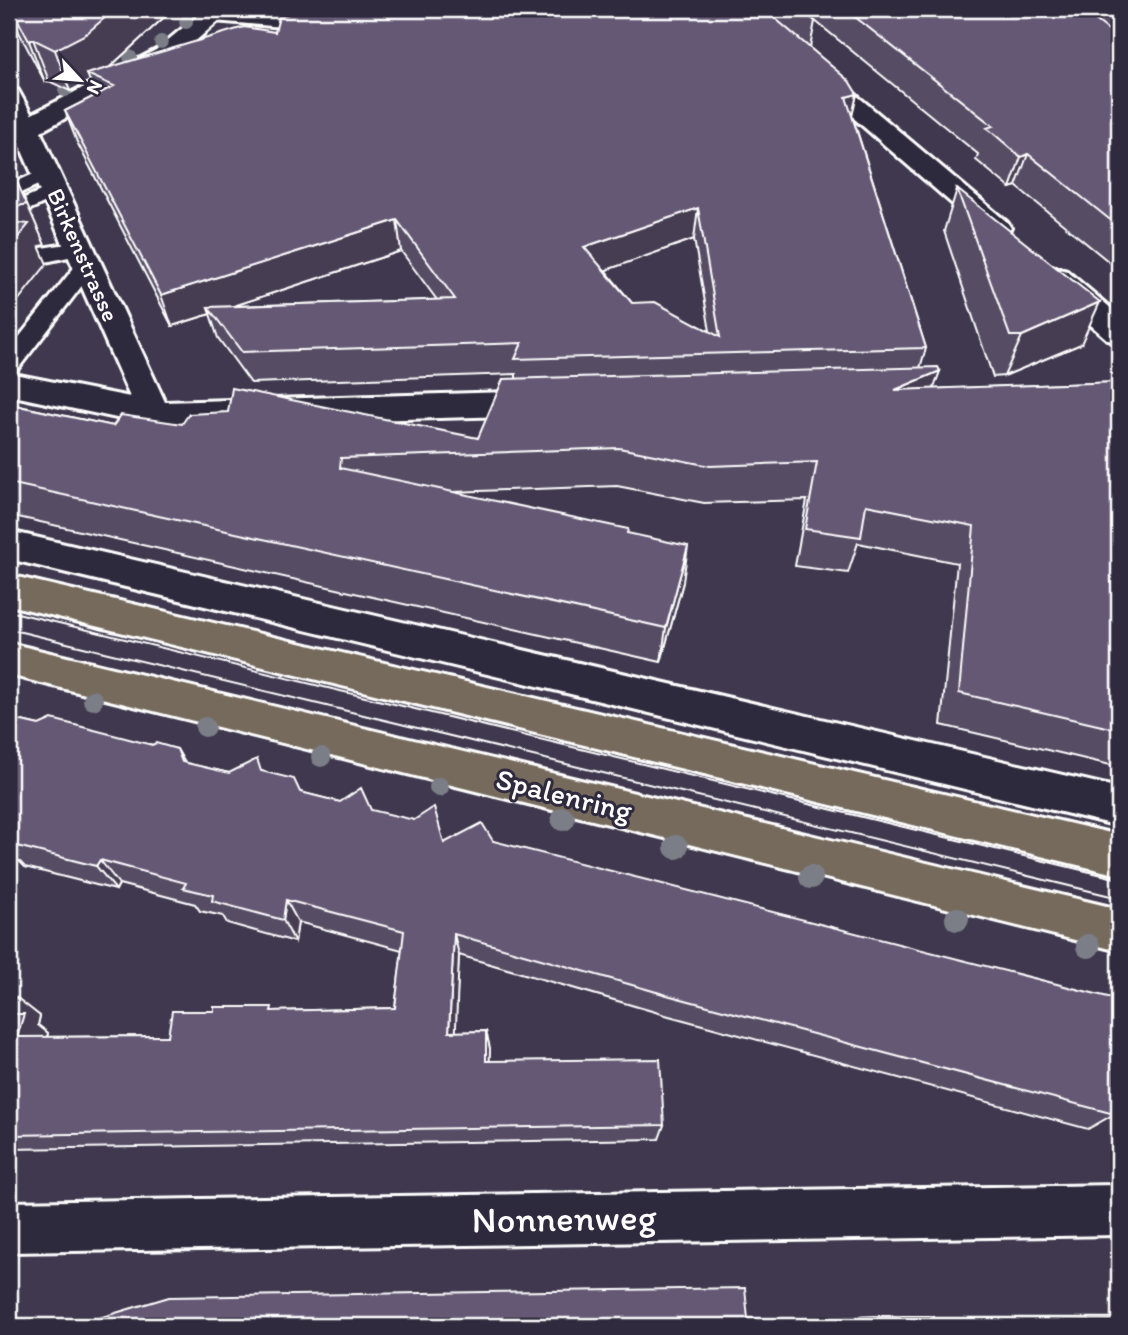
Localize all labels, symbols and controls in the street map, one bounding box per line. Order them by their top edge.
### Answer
north arrow [46,46,116,116]
text: N [82,76,108,98]
street label: Birkenstrasse [41,184,126,326]
street label: Spalenring [492,760,637,829]
street label: Nonnenweg [471,1194,657,1242]

